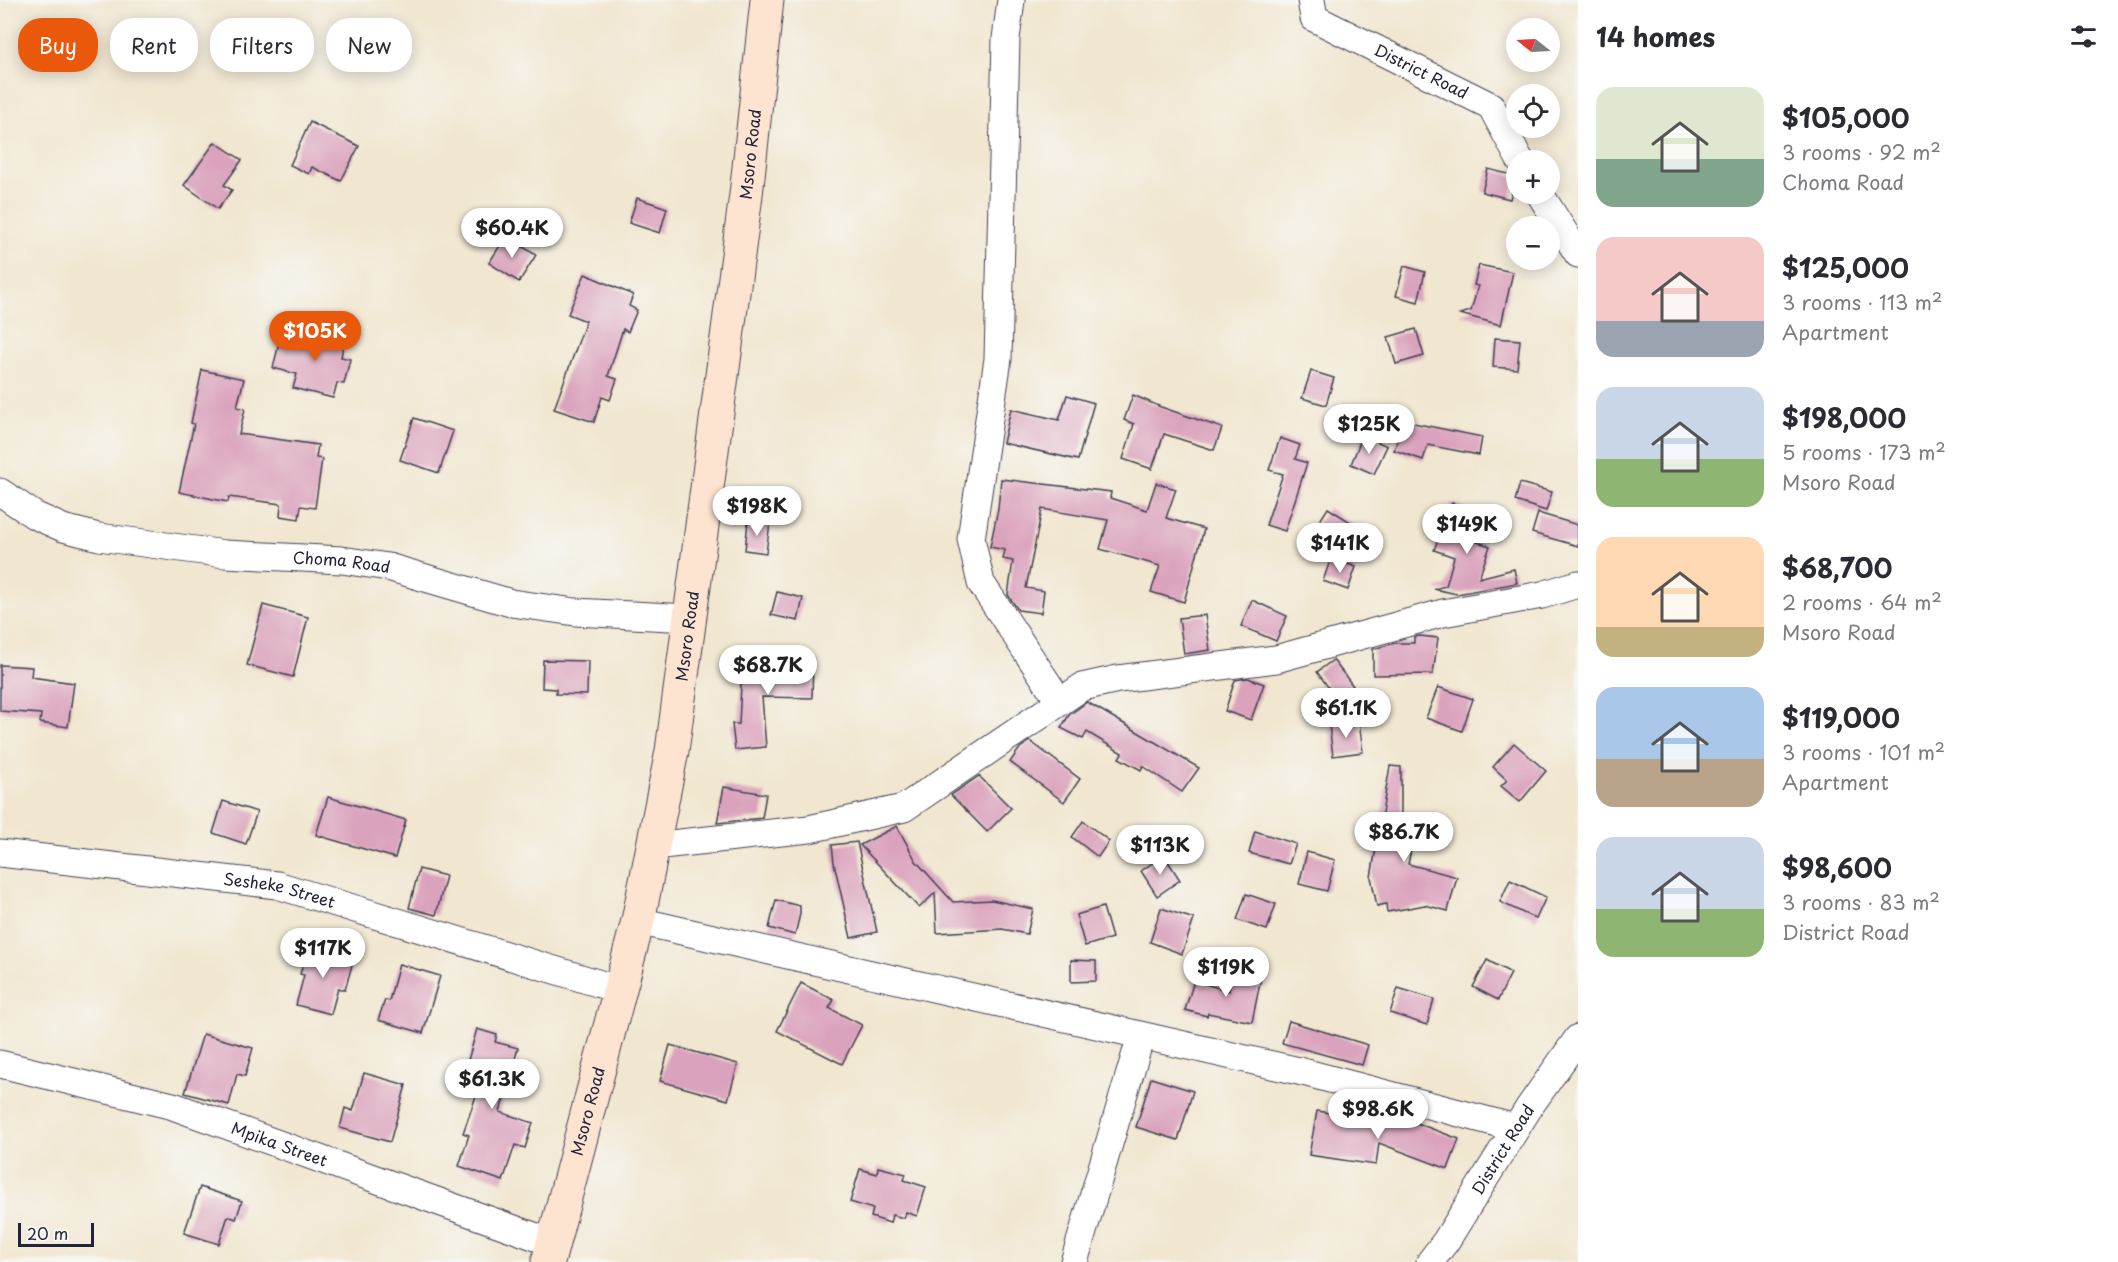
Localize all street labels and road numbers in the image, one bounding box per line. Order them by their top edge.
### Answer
street label: District Road [1371,37,1473,104]
street label: Msoro Road [733,108,766,201]
street label: Choma Road [292,544,392,578]
street label: Msoro Road [668,589,704,683]
street label: Sesheke Street [222,866,339,913]
street label: Msoro Road [564,1064,610,1158]
street label: District Road [1465,1099,1539,1199]
street label: Mpika Street [228,1115,331,1172]

